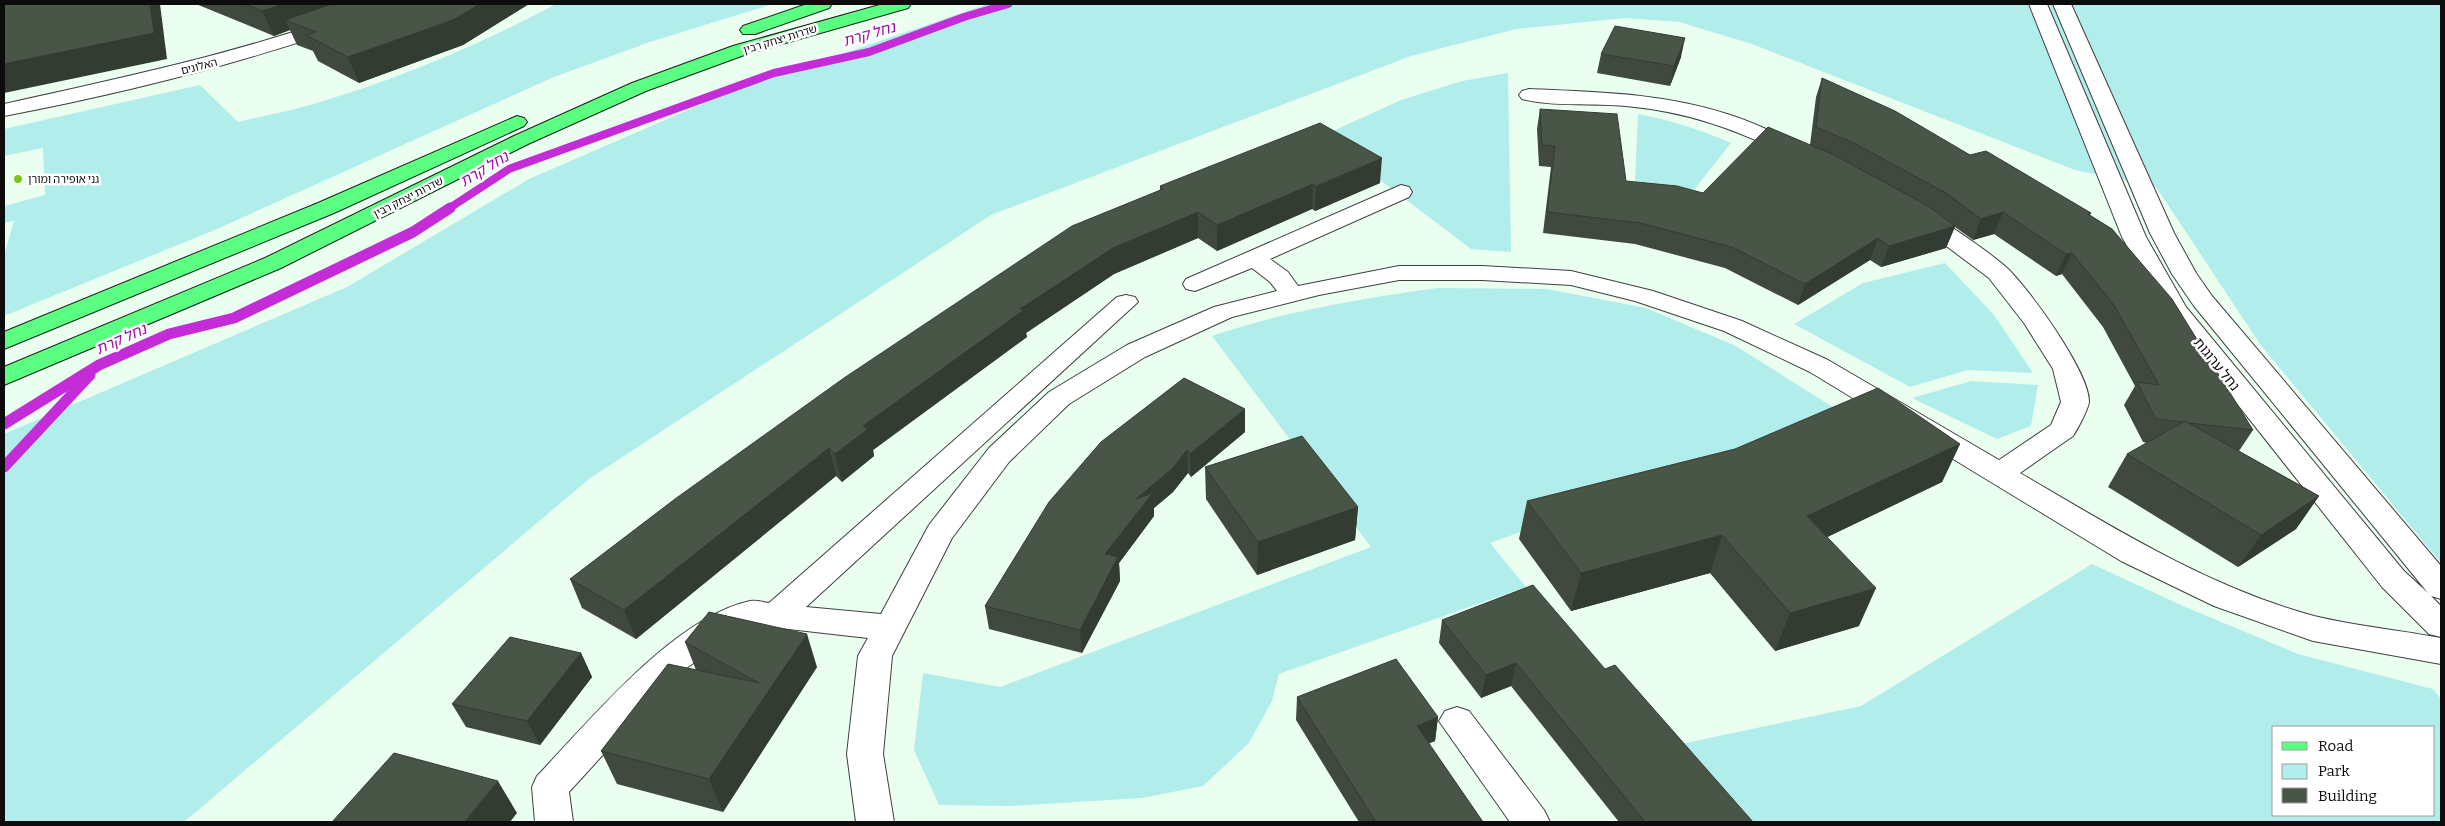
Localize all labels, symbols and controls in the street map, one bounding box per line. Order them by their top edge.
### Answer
water label: נחל קרת [841,18,898,50]
street label: שדרות יצחק רבין [742,22,819,57]
street label: האלונים [179,56,219,77]
water label: נחל קרת [456,147,513,191]
marker: גני אופירה ומורן [12,173,24,185]
place label: גני אופירה ומורן [28,173,99,186]
street label: שדרות יצחק רבין [371,174,445,221]
water label: נחל קרת [93,319,150,358]
street label: נחל ערוגות [2190,334,2243,394]
legend [2272,726,2435,816]
text: Road [2318,737,2353,755]
text: Park [2318,762,2350,780]
text: Building [2318,787,2377,805]

